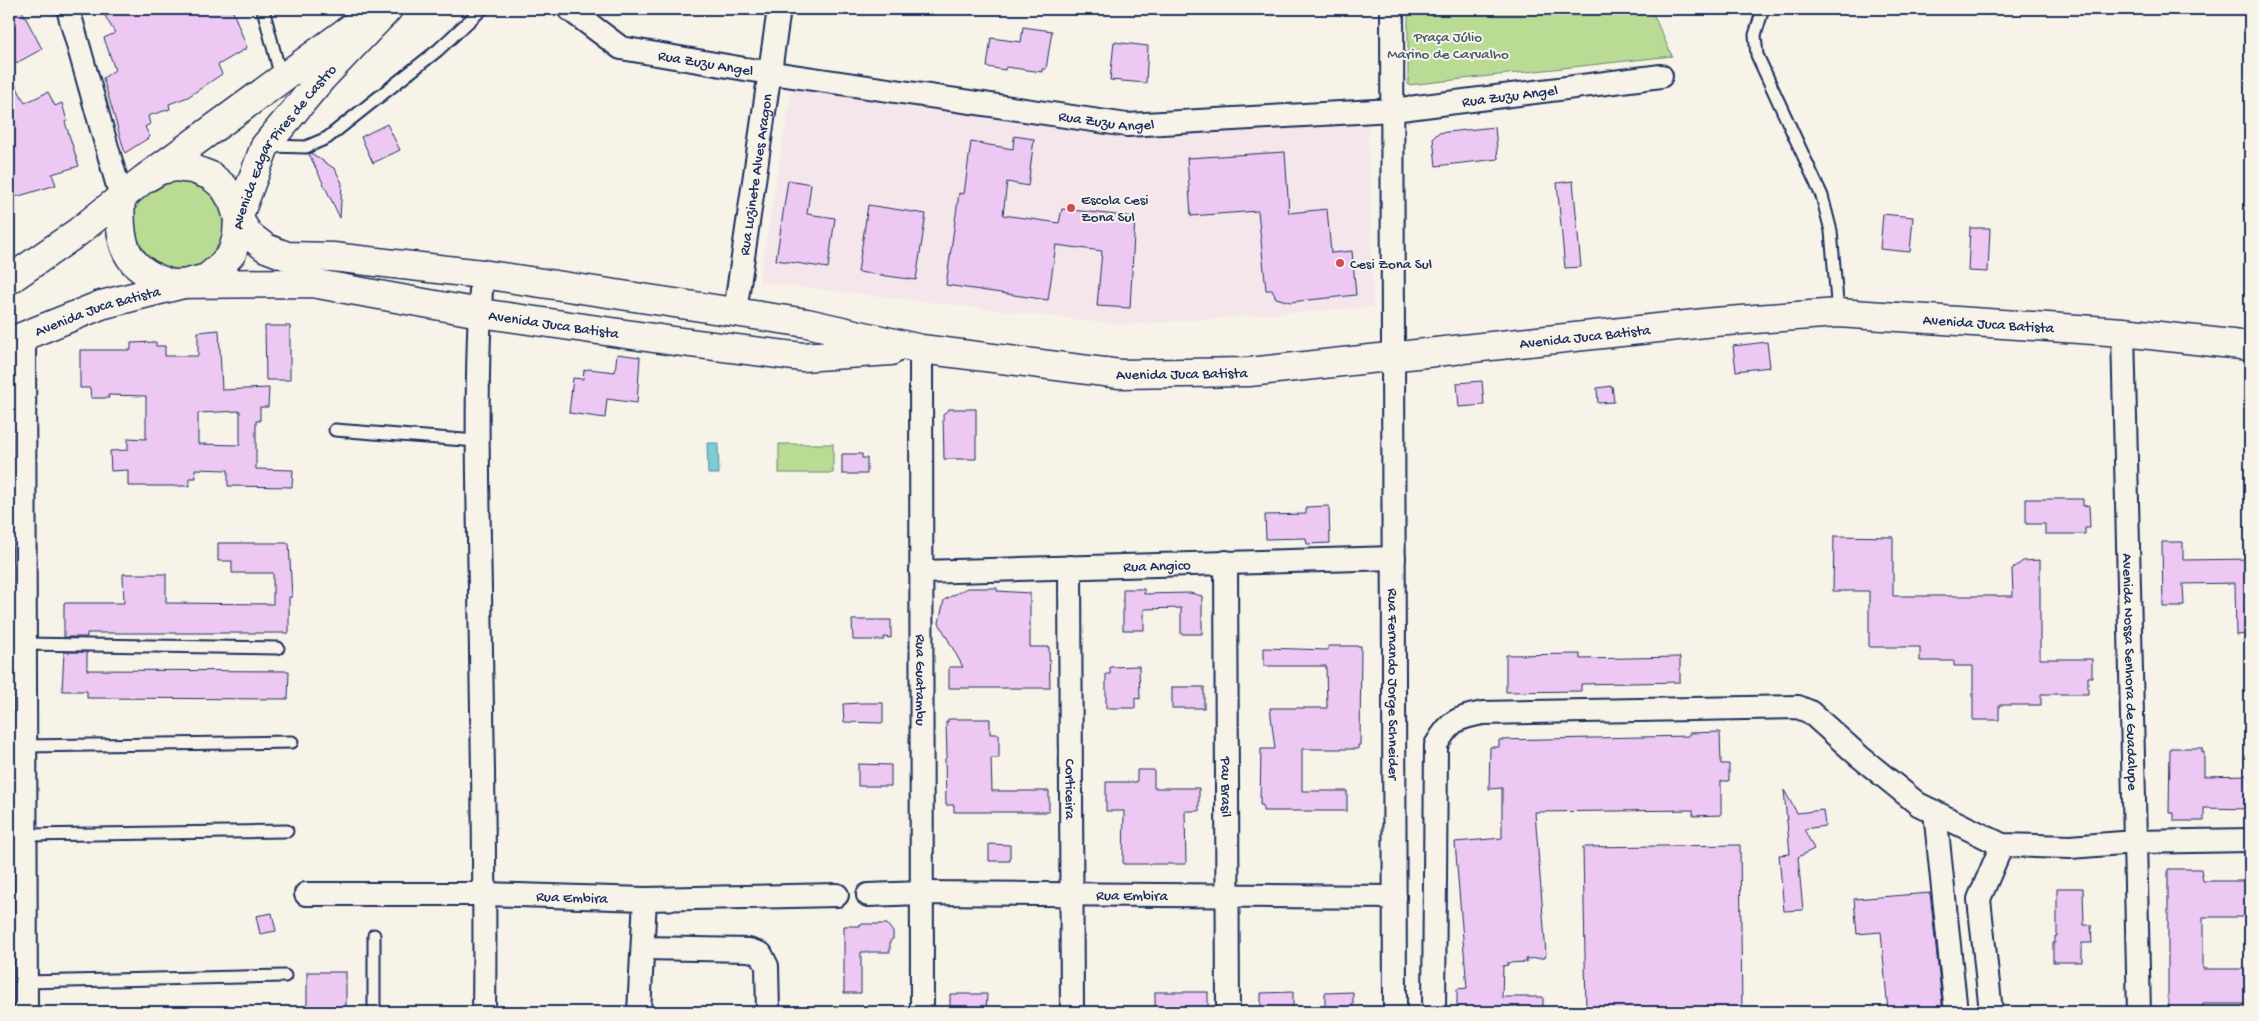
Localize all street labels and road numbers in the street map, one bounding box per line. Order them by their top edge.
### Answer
street label: Rua Zuzu Angel [656,47,754,81]
street label: Avenida Edgar Pires de Castro [230,61,341,230]
street label: Rua Zuzu Angel [1461,82,1559,112]
street label: Rua Luzinete Alves Aragon [736,93,778,257]
street label: Rua Zuzu Angel [1057,108,1155,136]
street label: Avenida Juca Batista [33,283,163,342]
street label: Avenida Juca Batista [487,307,621,344]
street label: Avenida Juca Batista [1922,312,2055,338]
street label: Avenida Juca Batista [1519,322,1652,354]
street label: Avenida Juca Batista [1116,365,1249,385]
street label: Avenida Nossa Senhora de Guadalupe [2117,553,2141,791]
street label: Rua Angico [1123,557,1191,577]
street label: Rua Fernando Jorge Schneider [1383,588,1401,781]
street label: Rua Guatambu [910,634,929,726]
street label: Pau Brasil [1216,756,1234,817]
street label: Corticeira [1060,759,1078,820]
street label: Rua Embira [1096,887,1169,906]
street label: Rua Embira [536,889,609,909]

